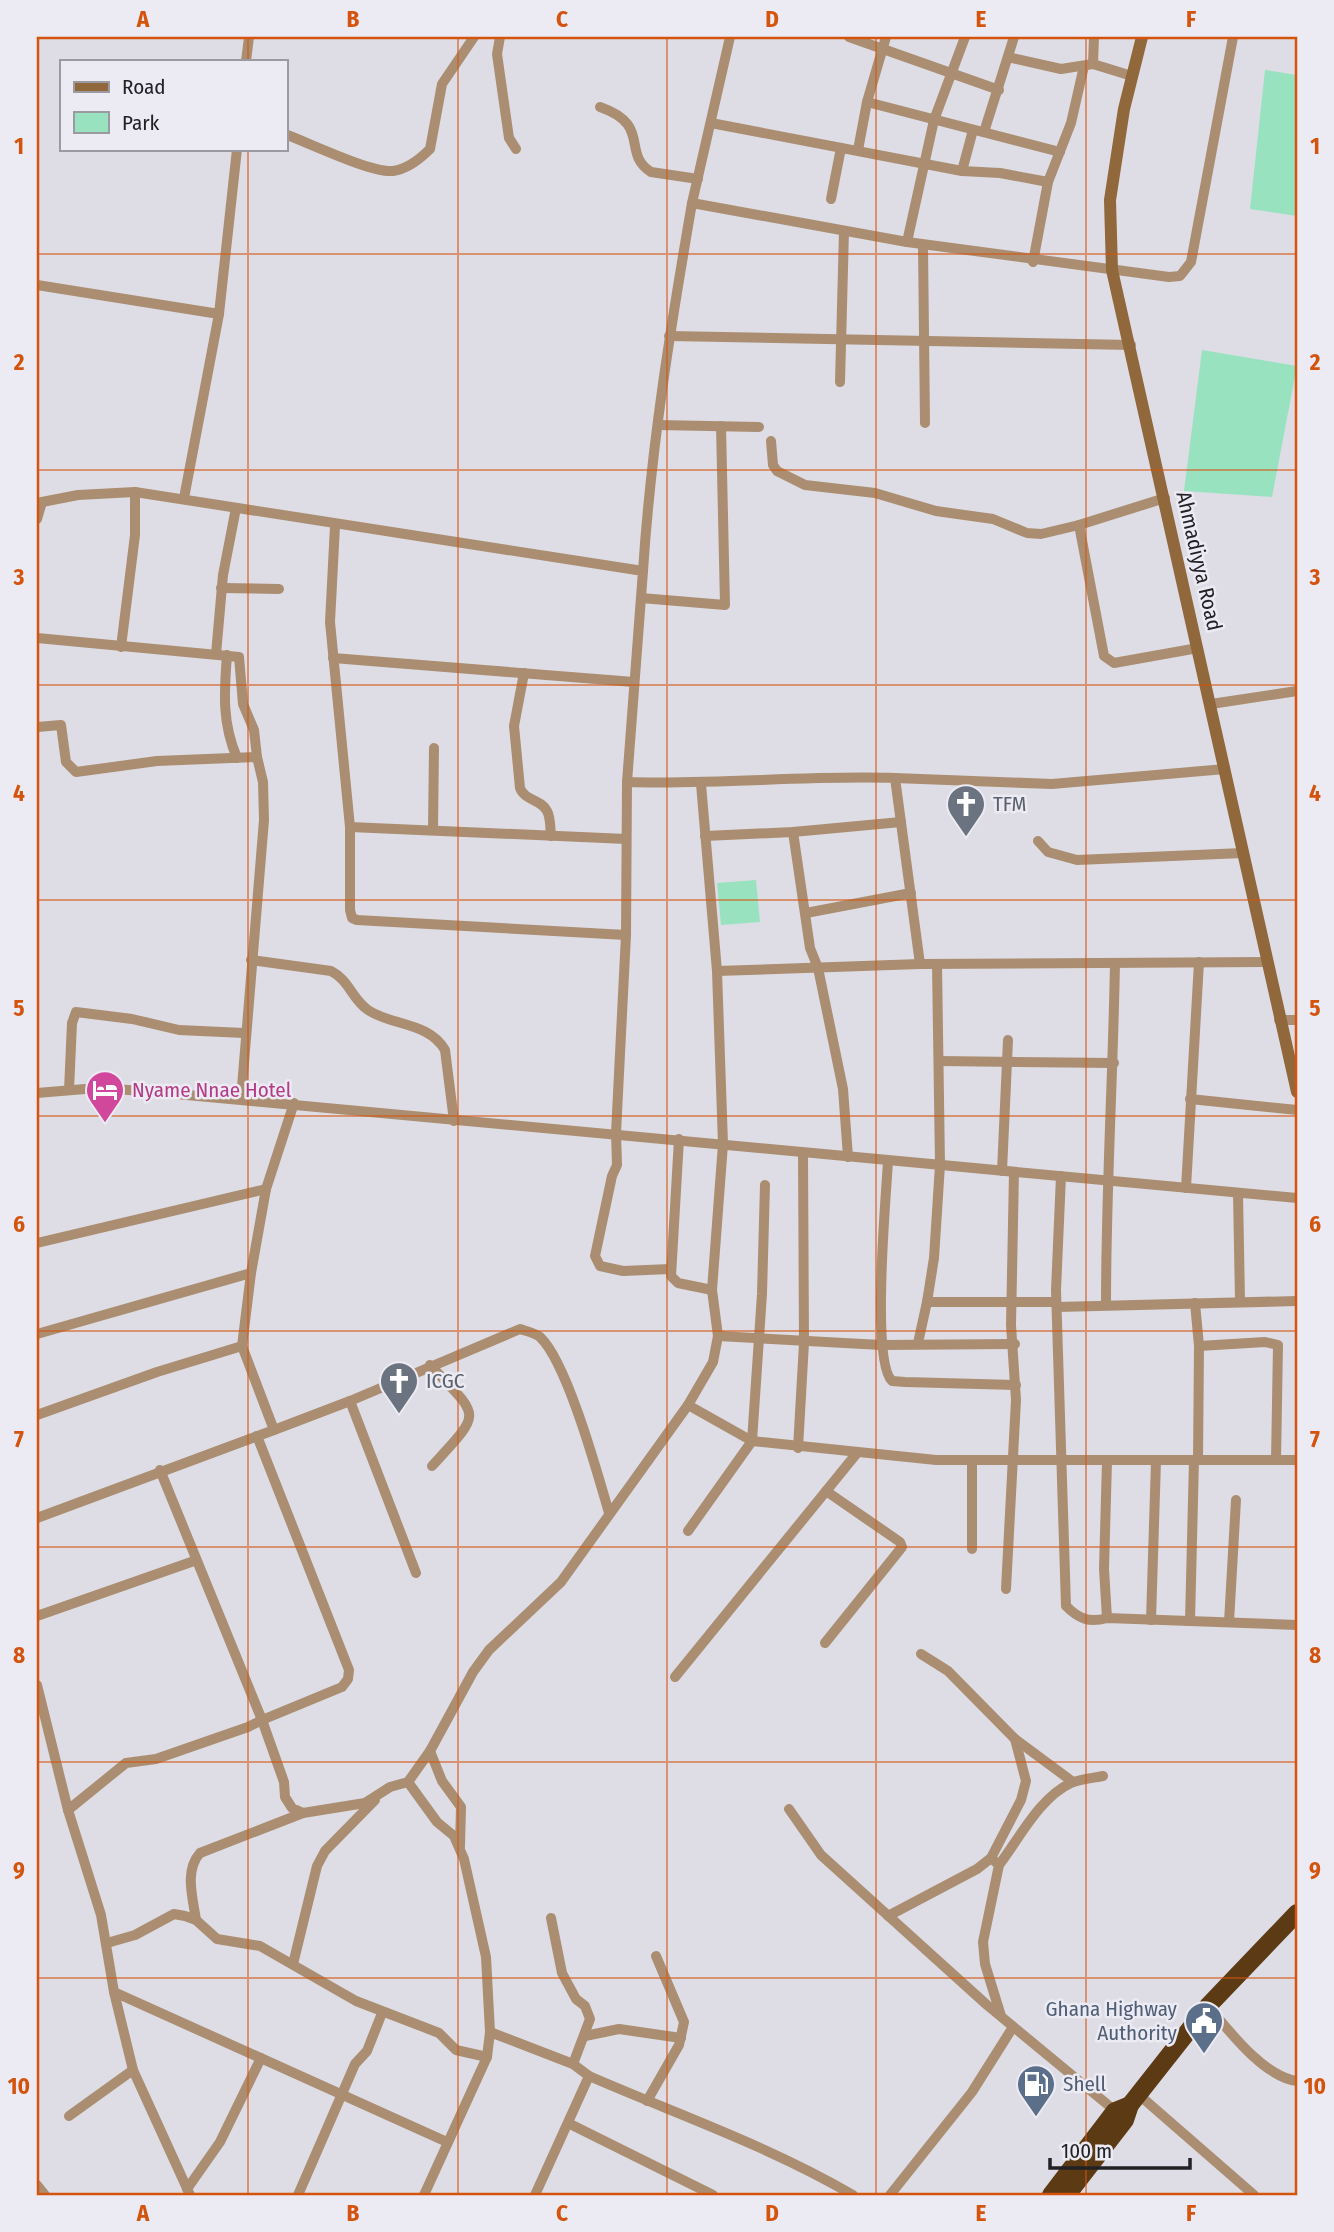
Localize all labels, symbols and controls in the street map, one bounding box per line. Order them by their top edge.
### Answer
text: A [136,5,150,33]
text: B [347,5,360,33]
text: C [556,5,568,33]
text: D [765,5,779,33]
text: E [976,5,987,33]
text: F [1186,5,1196,33]
legend [60,60,287,150]
text: Road [122,74,166,100]
text: Park [122,110,160,136]
text: 1 [14,132,24,160]
text: 1 [1310,132,1320,160]
text: 2 [13,348,25,376]
text: 2 [1309,348,1321,376]
street label: Ahmadiyya Road [1170,489,1228,633]
text: 3 [13,563,25,591]
text: 3 [1309,563,1321,591]
text: 4 [13,779,25,807]
text: 4 [1309,779,1321,807]
church icon: TFM [945,783,987,838]
place label: TFM [993,791,1026,817]
text: 5 [13,994,25,1022]
text: 5 [1309,994,1321,1022]
hotel icon: Nyame Nnae Hotel [84,1069,126,1124]
place label: Nyame Nnae Hotel [132,1077,292,1103]
text: 6 [13,1210,25,1238]
text: 6 [1309,1210,1321,1238]
church icon: ICGC [378,1360,420,1415]
place label: ICGC [426,1368,465,1394]
text: 7 [14,1425,24,1453]
text: 7 [1310,1425,1320,1453]
text: 8 [13,1641,25,1669]
text: 8 [1309,1641,1321,1669]
text: 9 [13,1856,25,1884]
text: 9 [1309,1856,1321,1884]
place label: Ghana Highway Authority [1046,1996,1178,2046]
public building icon: Ghana Highway Authority [1183,2000,1225,2055]
fuel station icon: Shell [1015,2063,1057,2118]
place label: Shell [1063,2071,1106,2097]
text: 10 [8,2072,30,2100]
text: 10 [1304,2072,1326,2100]
scale bar [1050,2127,1190,2171]
text: 100 m [1061,2138,1112,2164]
text: A [136,2199,150,2227]
text: B [347,2199,360,2227]
text: C [556,2199,568,2227]
text: D [765,2199,779,2227]
text: E [976,2199,987,2227]
text: F [1186,2199,1196,2227]

